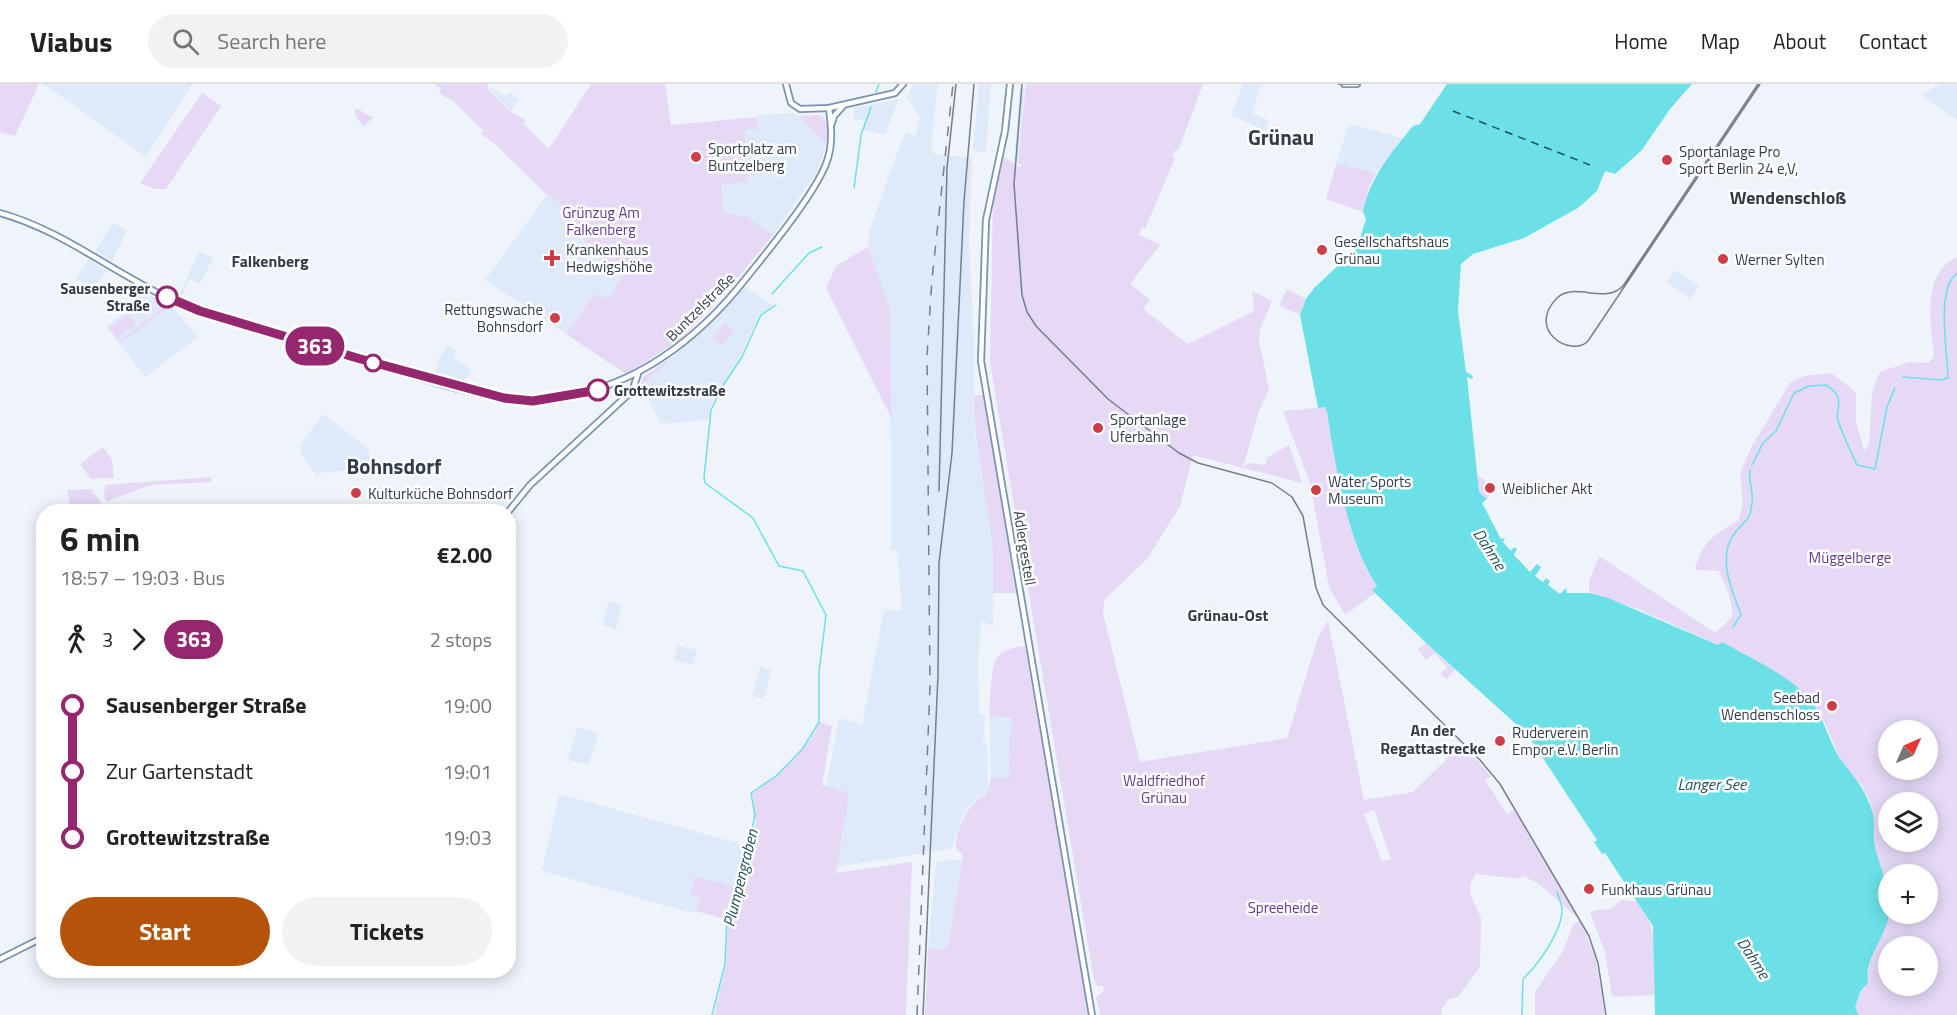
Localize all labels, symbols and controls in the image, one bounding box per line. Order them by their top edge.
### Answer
search box [148,14,568,68]
text: Viabus [30,20,112,63]
text: Search here [217,24,326,58]
icon: search [169,25,202,58]
text: Home [1614,25,1668,57]
text: Map [1701,25,1740,57]
text: About [1773,25,1826,57]
text: Contact [1859,25,1927,57]
district label: Grünau [1248,121,1314,153]
place label: Sportplatz am Buntzelberg [708,137,797,177]
place label: Sportanlage Pro Sport Berlin 24 e,V, [1679,140,1798,180]
marker: Sportplatz am Buntzelberg [689,150,703,164]
marker: Sportanlage Pro Sport Berlin 24 e,V, [1660,153,1674,167]
district label: Wendenschloß [1730,184,1846,211]
park label: Grünzug Am Falkenberg [562,201,640,241]
place label: Gesellschaftshaus Grünau [1334,230,1449,270]
place label: Krankenhaus Hedwigshöhe [566,238,653,278]
marker: Gesellschaftshaus Grünau [1315,243,1329,257]
place label: Werner Sylten [1735,248,1824,271]
district label: Falkenberg [231,249,309,273]
marker: Krankenhaus Hedwigshöhe [543,249,561,267]
marker: Werner Sylten [1716,252,1730,266]
street label: Buntzelstraße [660,267,740,347]
place label: Sausenberger Straße [60,277,150,317]
marker: Sausenberger Straße [156,286,178,308]
place label: Rettungswache Bohnsdorf [444,298,543,338]
marker: Rettungswache Bohnsdorf [548,311,562,325]
line badge: 363 [280,326,350,366]
text: 363 [297,330,333,362]
unlabelled marker [364,354,382,372]
marker: Grottewitzstraße [587,379,609,401]
place label: Grottewitzstraße [614,379,726,402]
place label: Sportanlage Uferbahn [1110,408,1186,448]
marker: Sportanlage Uferbahn [1091,421,1105,435]
district label: Bohnsdorf [346,450,442,482]
place label: Water Sports Museum [1328,470,1411,510]
place label: Weiblicher Akt [1502,477,1593,500]
marker: Weiblicher Akt [1483,481,1497,495]
place label: Kulturküche Bohnsdorf [368,482,513,505]
marker: Water Sports Museum [1309,483,1323,497]
marker: Kulturküche Bohnsdorf [349,486,363,500]
street label: Adlergestell [1008,509,1042,587]
text: 6 min [60,514,140,564]
water label: Dahme [1468,523,1513,576]
text: €2.00 [437,538,492,572]
park label: Müggelberge [1809,546,1891,569]
text: 18:57 – 19:03 · Bus [60,562,225,593]
district label: Grünau-Ost [1188,603,1269,627]
icon: walk [60,623,93,656]
icon: forward [122,623,155,656]
text: 363 [176,623,211,655]
text: 3 [102,624,113,655]
text: 2 stops [430,624,492,655]
place label: Seebad Wendenschloss [1721,686,1820,726]
text: Sausenberger Straße [106,688,306,722]
text: 19:00 [443,690,492,721]
marker: Seebad Wendenschloss [1825,699,1839,713]
district label: An der Regattastrecke [1380,718,1486,760]
north arrow [1878,720,1938,780]
map controls [1878,720,1938,996]
place label: Ruderverein Empor e.V. Berlin [1512,721,1618,761]
marker: Ruderverein Empor e.V. Berlin [1493,734,1507,748]
text: Zur Gartenstadt [106,754,253,788]
text: 19:01 [443,756,492,787]
park label: Waldfriedhof Grünau [1123,769,1205,809]
water label: Langer See [1678,772,1748,796]
button: layers [1878,792,1938,852]
text: Grottewitzstraße [106,820,270,854]
text: 19:03 [443,822,492,853]
water label: Plumpengraben [716,826,764,929]
button: + [1878,864,1938,924]
place label: Funkhaus Grünau [1601,878,1712,901]
marker: Funkhaus Grünau [1582,882,1596,896]
park label: Spreeheide [1248,896,1318,919]
button: Start [60,897,270,966]
button: Tickets [282,897,492,966]
water label: Dahme [1732,932,1777,985]
button: − [1878,936,1938,996]

